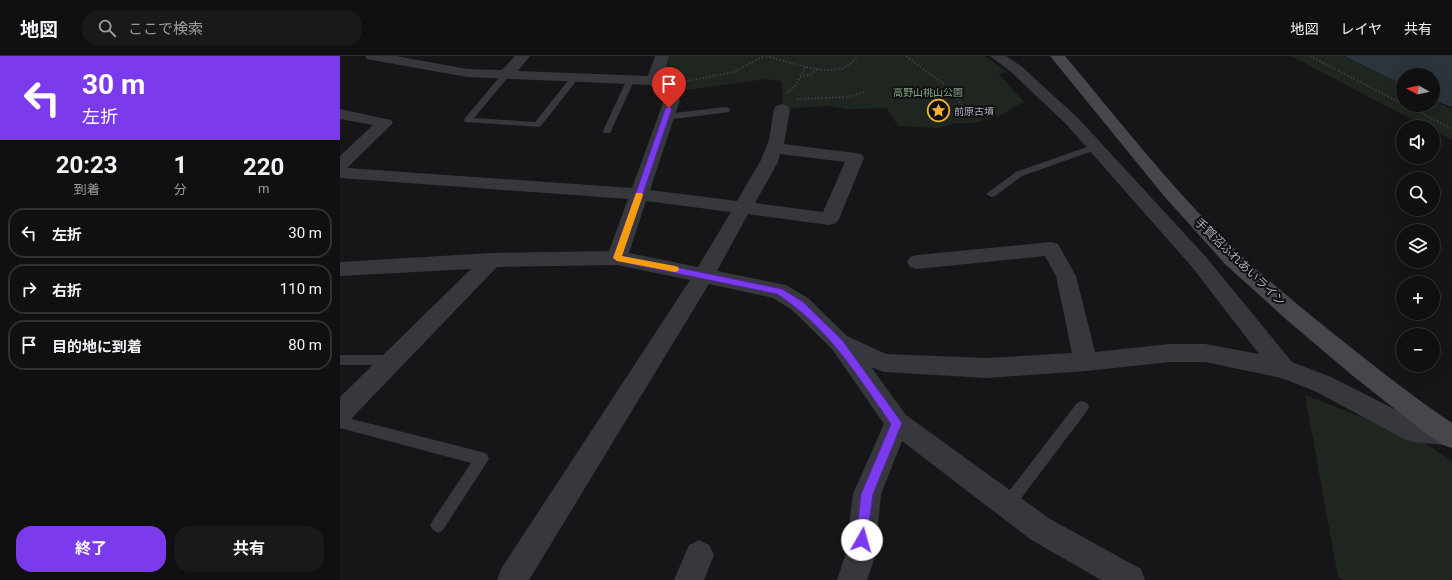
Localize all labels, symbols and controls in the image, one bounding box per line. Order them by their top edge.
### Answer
search box [82,10,362,46]
icon: search [96,17,118,39]
text: 地図 [20,18,58,41]
text: ここで検索 [128,20,203,38]
text: 地図 [1290,21,1318,37]
text: レイヤ [1340,21,1382,37]
text: 共有 [1404,21,1432,37]
pin [652,67,686,108]
text: 30 m [82,68,145,101]
north arrow [1396,68,1440,112]
map controls [1396,68,1440,372]
icon: left [16,72,68,124]
icon: arrive [658,73,680,95]
park label: 高野山桃山公園 [893,87,963,98]
place icon: 前原古墳 [926,98,952,124]
text: 左折 [82,106,118,127]
place label: 前原古墳 [954,106,994,117]
button: sound [1396,120,1440,164]
text: 20:23 [56,151,118,179]
text: 1 [173,151,187,179]
text: 220 [243,153,284,181]
button: search [1396,172,1440,216]
text: m [258,181,269,196]
text: 到着 [74,182,100,197]
text: 分 [174,182,187,197]
street label: 手賀沼ふれあいライン [1192,215,1288,309]
icon: left [18,222,40,244]
text: 30 m [288,224,322,242]
button: layers [1396,224,1440,268]
text: 左折 [52,226,82,244]
button: + [1396,276,1440,320]
icon: right [18,278,40,300]
text: 110 m [280,280,322,298]
text: 右折 [52,282,82,300]
button: − [1396,328,1440,372]
icon: arrive [18,334,40,356]
text: 80 m [288,336,322,354]
text: 目的地に到着 [52,338,142,356]
position arrow [841,519,883,561]
button: 終了 [16,526,166,572]
button: 共有 [174,526,324,572]

